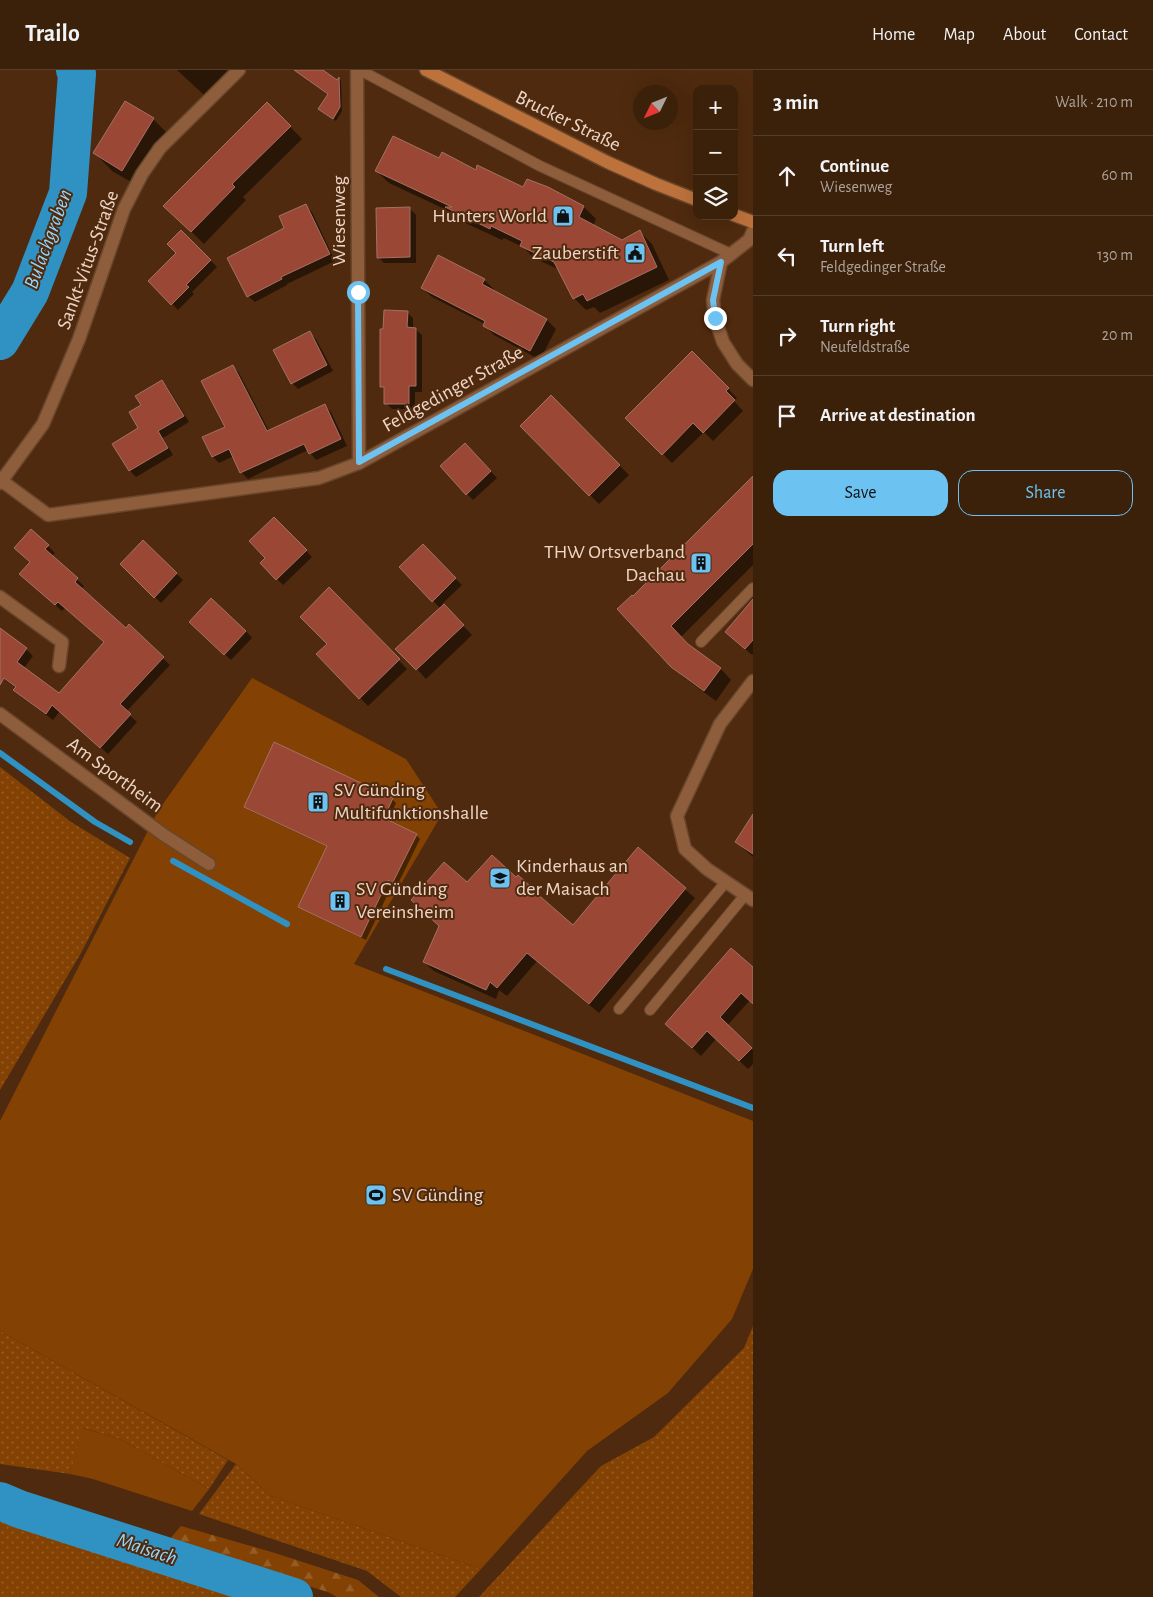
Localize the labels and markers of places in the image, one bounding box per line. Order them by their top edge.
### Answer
shop icon: Hunters World [551,204,575,228]
place label: Hunters World [432,206,547,226]
public building icon: Zauberstift [623,241,647,265]
place label: Zauberstift [532,243,620,263]
place label: THW Ortsverband Dachau [544,542,685,585]
building icon: THW Ortsverband Dachau [689,551,713,575]
place label: SV Günding Multifunktionshalle [334,780,489,823]
building icon: SV Günding Multifunktionshalle [306,790,330,814]
place label: Kinderhaus an der Maisach [516,856,628,899]
school or university icon: Kinderhaus an der Maisach [488,866,512,890]
place label: SV Günding Vereinsheim [356,879,454,922]
building icon: SV Günding Vereinsheim [328,889,352,913]
sports icon: SV Günding [364,1183,388,1207]
place label: SV Günding [392,1185,483,1205]

